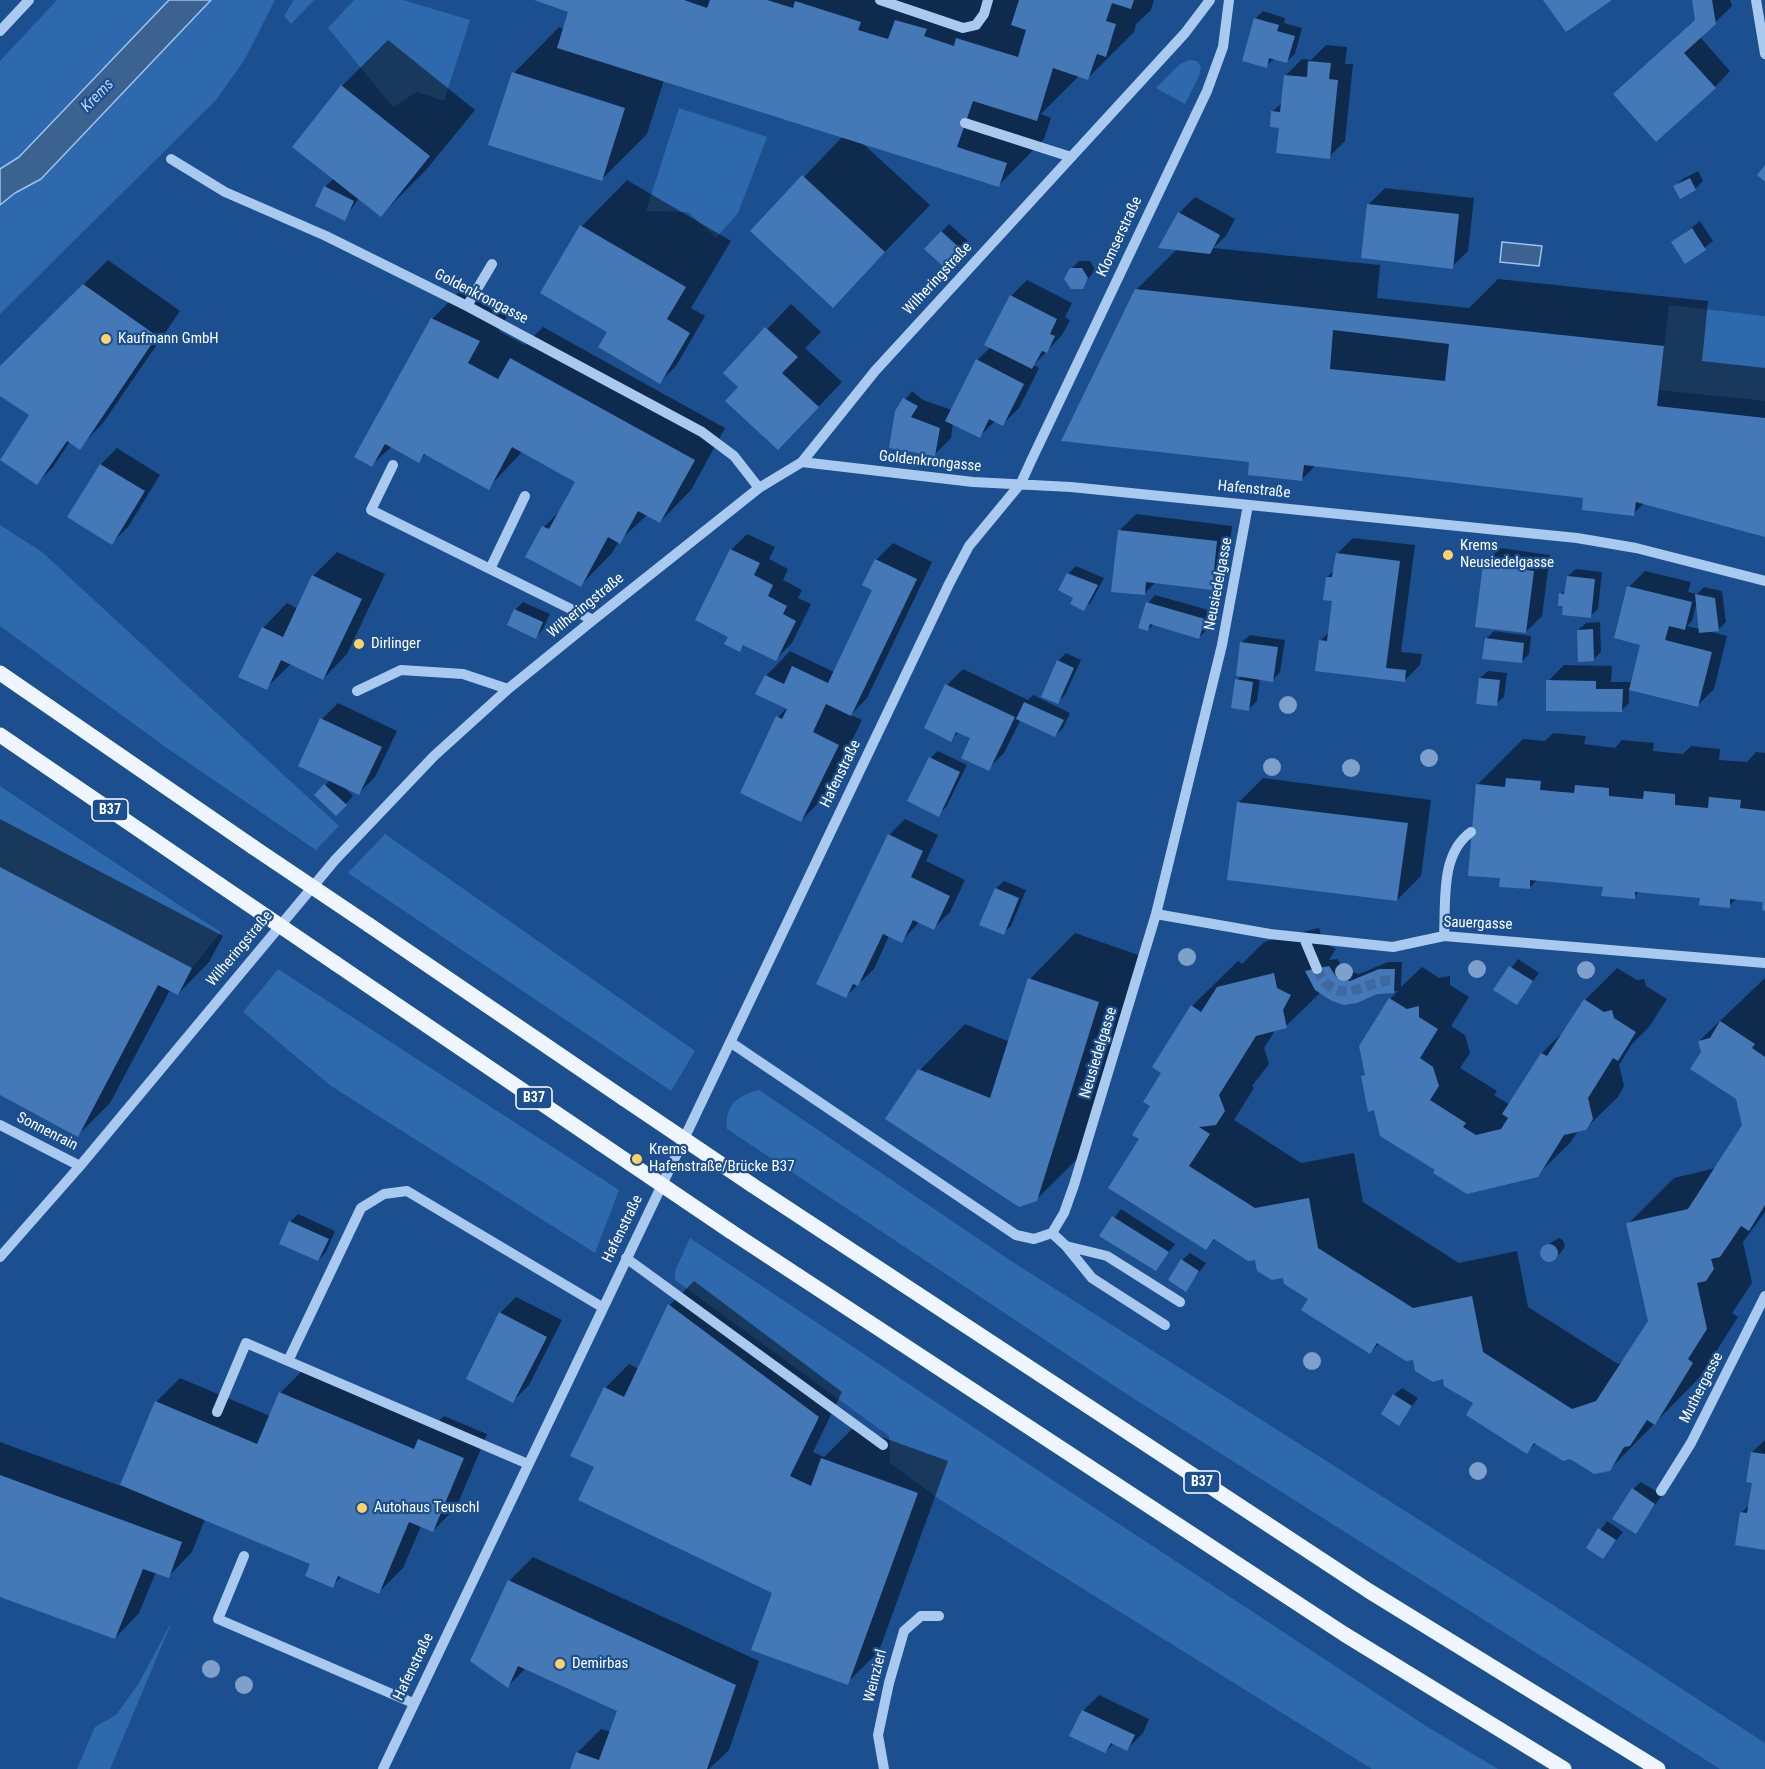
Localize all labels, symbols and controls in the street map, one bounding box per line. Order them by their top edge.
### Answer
water label: Krems [78,75,118,117]
street label: Klomserstraße [1094,194,1146,280]
street label: Wilheringstraße [900,239,976,319]
street label: Goldenkrongasse [431,266,531,328]
place label: Kaufmann GmbH [118,330,219,348]
marker: Kaufmann GmbH [99,332,113,346]
street label: Goldenkrongasse [878,448,982,476]
street label: Hafenstraße [1217,477,1291,503]
street label: Neusiedelgasse [1201,536,1237,632]
place label: Krems Neusiedelgasse [1460,537,1554,572]
marker: Krems Neusiedelgasse [1441,548,1455,562]
street label: Wilheringstraße [544,570,628,642]
place label: Dirlinger [371,635,421,653]
marker: Dirlinger [352,637,366,651]
street label: Hafenstraße [817,737,865,811]
road number: B37 [92,799,128,821]
street label: Wilheringstraße [203,908,277,990]
street label: Sauergasse [1443,914,1513,934]
street label: Neusiedelgasse [1077,1005,1121,1101]
road number: B37 [516,1087,552,1109]
street label: Sonnenrain [13,1109,81,1155]
place label: Krems Hafenstraße/Brücke B37 [649,1141,795,1176]
marker: Krems Hafenstraße/Brücke B37 [630,1152,644,1166]
street label: Hafenstraße [599,1192,647,1266]
street label: Muthergasse [1676,1350,1728,1426]
road number: B37 [1184,1471,1220,1493]
place label: Autohaus Teuschl [374,1499,479,1517]
marker: Autohaus Teuschl [355,1501,369,1515]
street label: Hafenstraße [390,1630,438,1704]
street label: Weinzierl [861,1648,891,1704]
place label: Demirbas [572,1655,628,1673]
marker: Demirbas [553,1657,567,1671]

